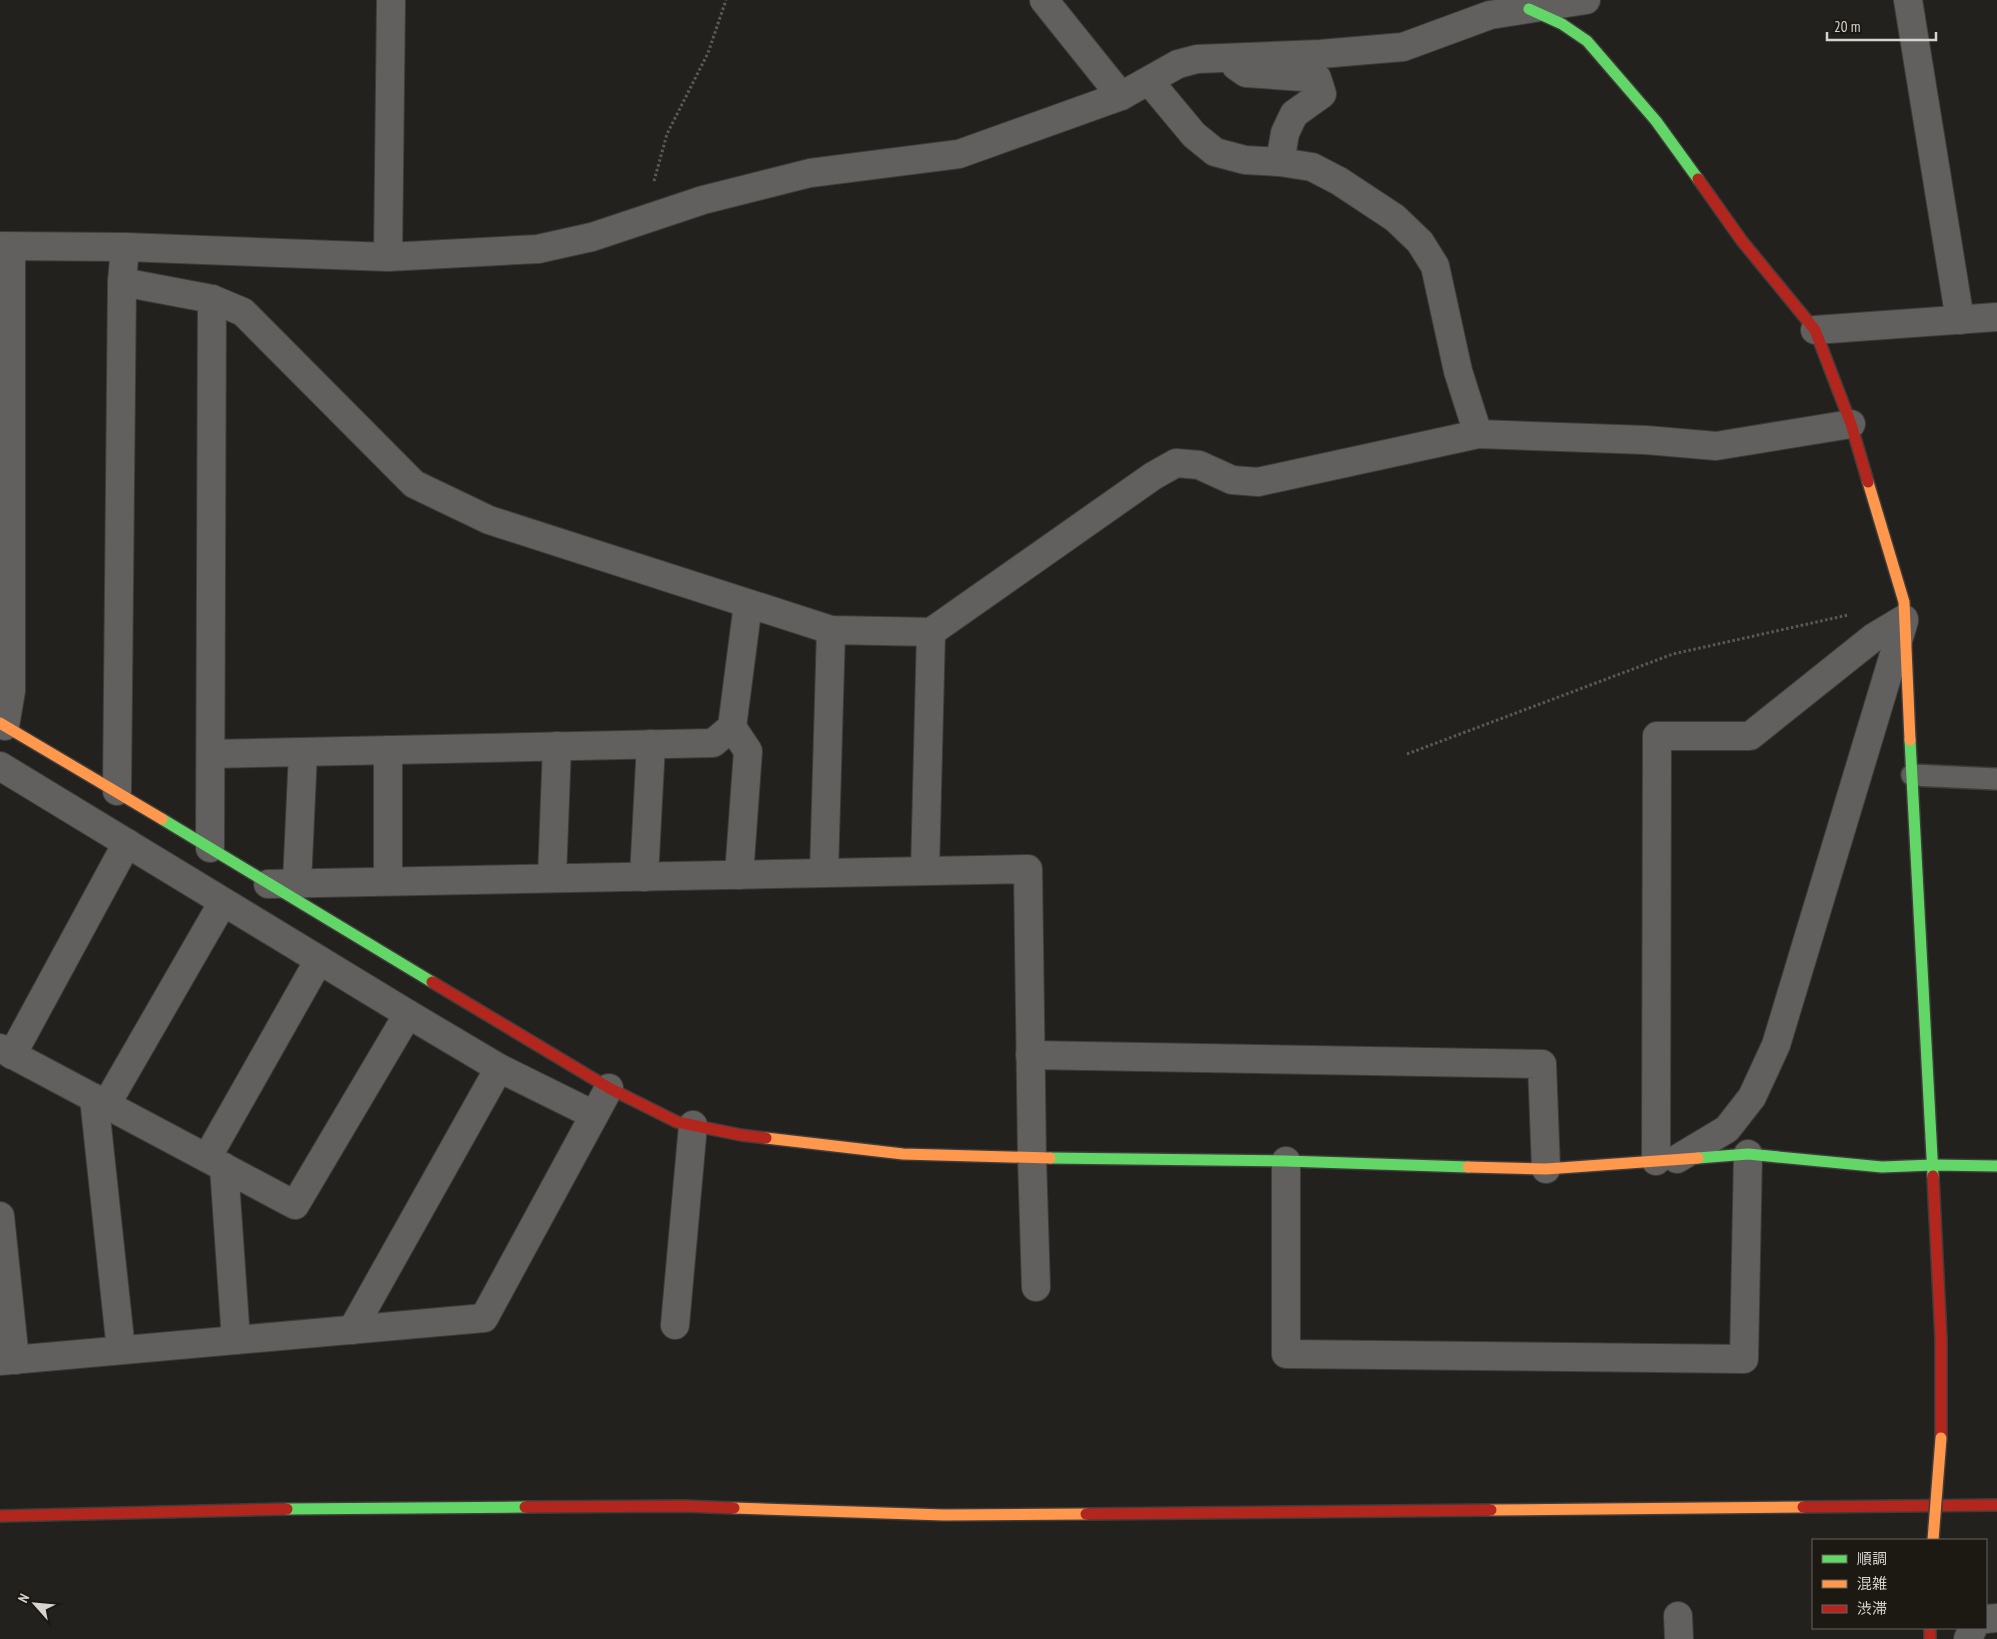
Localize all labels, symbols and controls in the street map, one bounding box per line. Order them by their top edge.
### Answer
scale bar [1827,10,1936,42]
text: 20 m [1834,17,1860,36]
legend [1812,1539,1987,1629]
text: 順調 [1857,1549,1887,1568]
text: 混雑 [1857,1574,1887,1593]
north arrow [10,1579,60,1629]
text: N [14,1591,33,1606]
text: 渋滞 [1857,1599,1887,1618]

